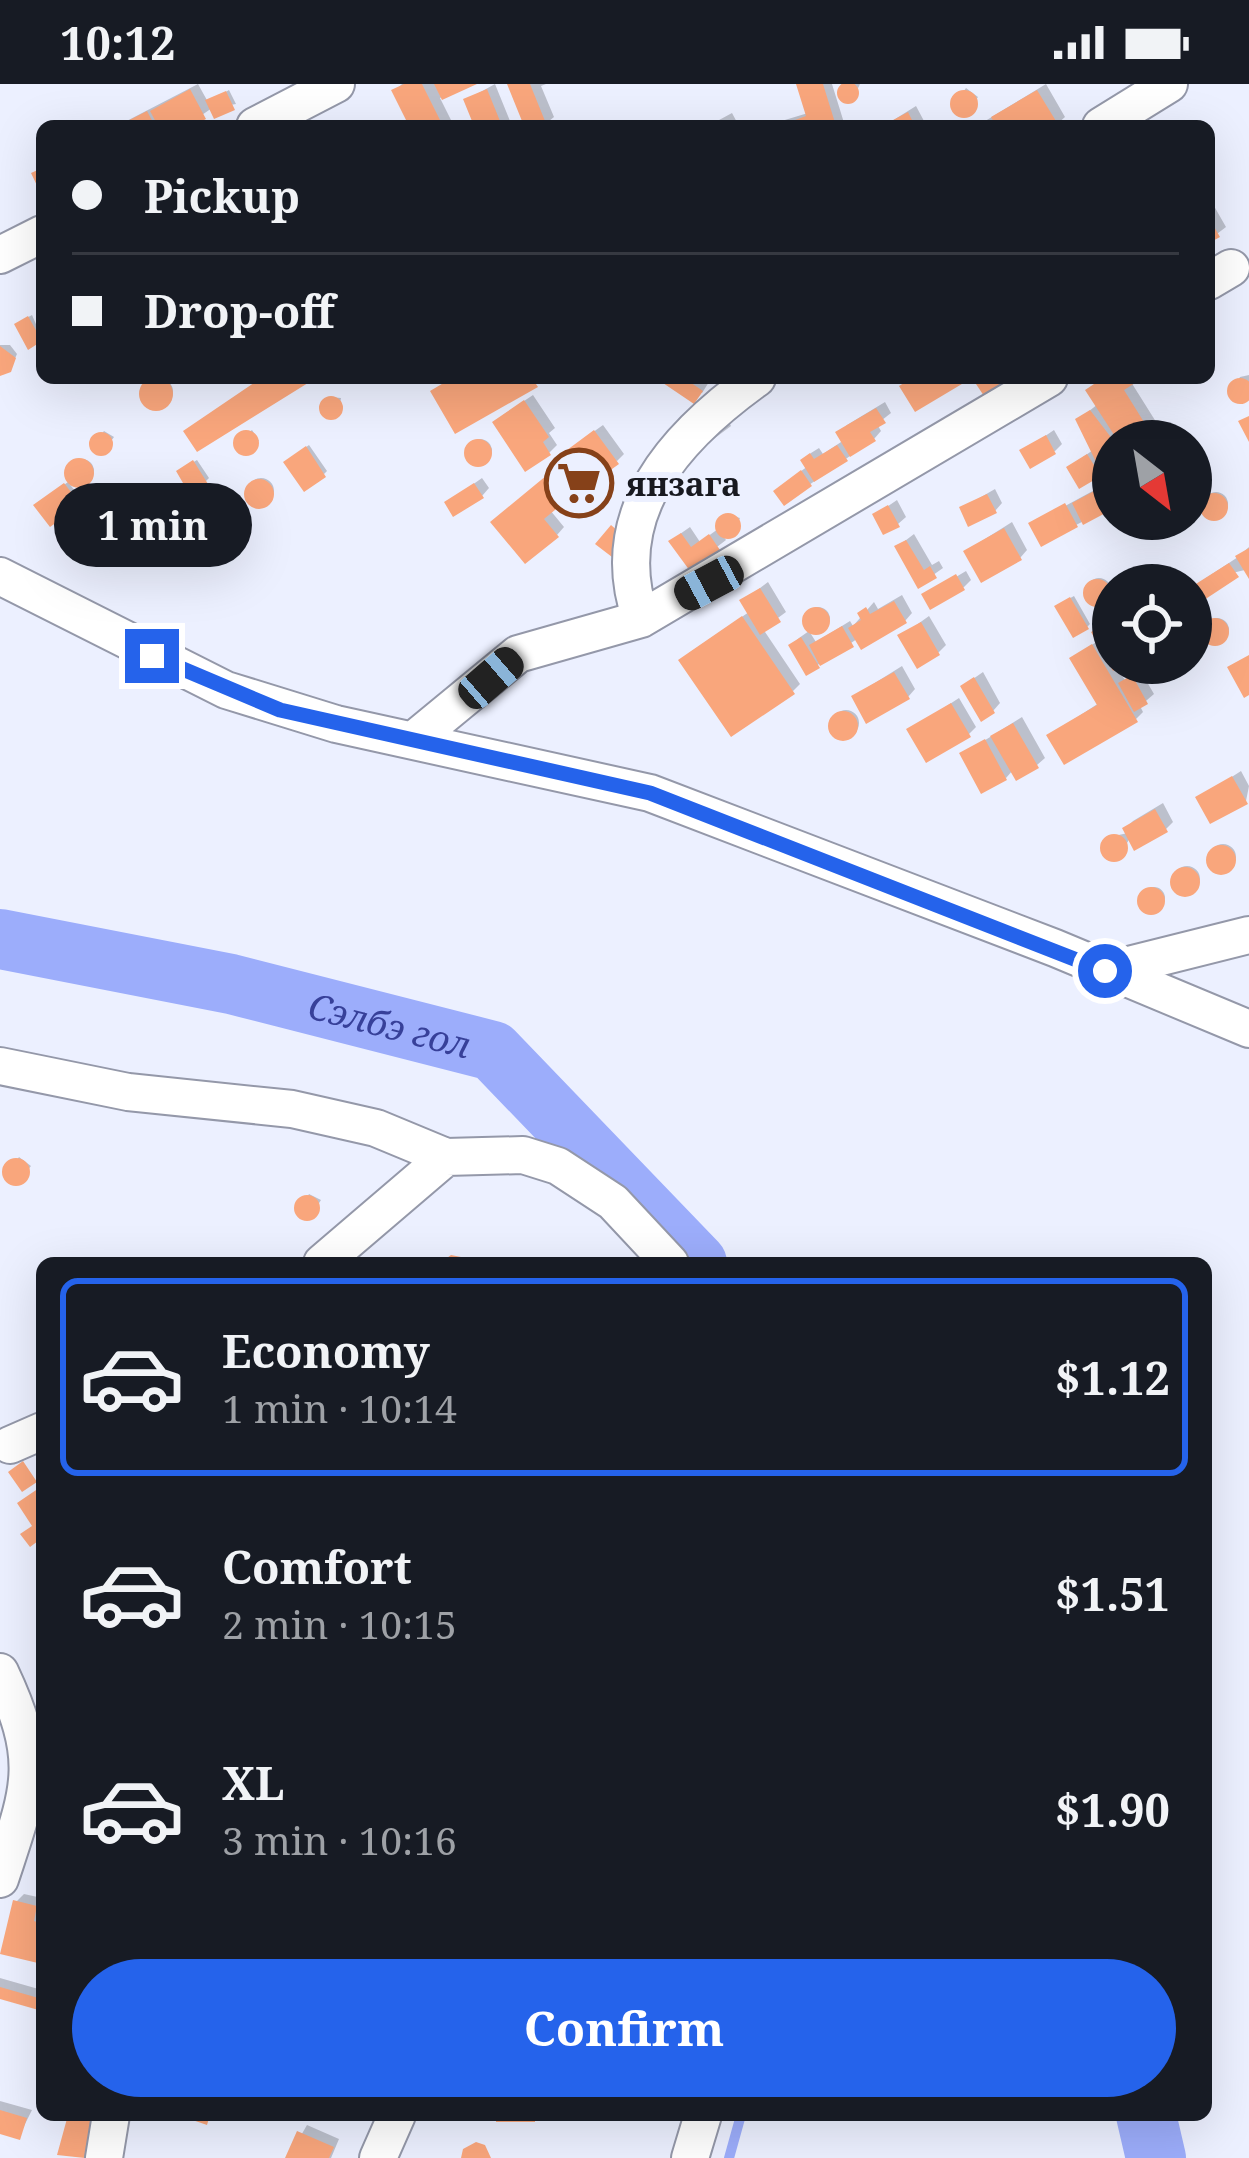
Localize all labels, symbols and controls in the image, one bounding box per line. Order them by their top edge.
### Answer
text: 10:12 [60,12,175,73]
text: Pickup [144,165,300,226]
text: Drop-off [144,280,335,341]
north arrow [1092,420,1212,540]
map controls [1092,420,1212,684]
supermarket icon: янзага [544,448,614,518]
place label: янзага [626,461,741,506]
callout: 1 min [53,482,251,566]
text: 1 min [98,498,208,551]
car [669,550,749,616]
button: locate [1092,564,1212,684]
route end [125,629,179,683]
car [452,641,530,715]
route start [1078,944,1132,998]
water label: Сэлбэ гол [303,980,476,1069]
text: Economy [222,1320,430,1381]
icon: car [78,1323,186,1431]
text: $1.12 [1055,1347,1170,1408]
text: 1 min · 10:14 [222,1381,457,1434]
text: Comfort [222,1536,412,1597]
icon: car [78,1539,186,1647]
text: $1.51 [1055,1563,1170,1624]
text: 2 min · 10:15 [222,1597,457,1650]
text: XL [222,1752,284,1813]
icon: car [78,1755,186,1863]
text: $1.90 [1055,1779,1170,1840]
text: 3 min · 10:16 [222,1813,457,1866]
button: Confirm [72,1959,1176,2097]

